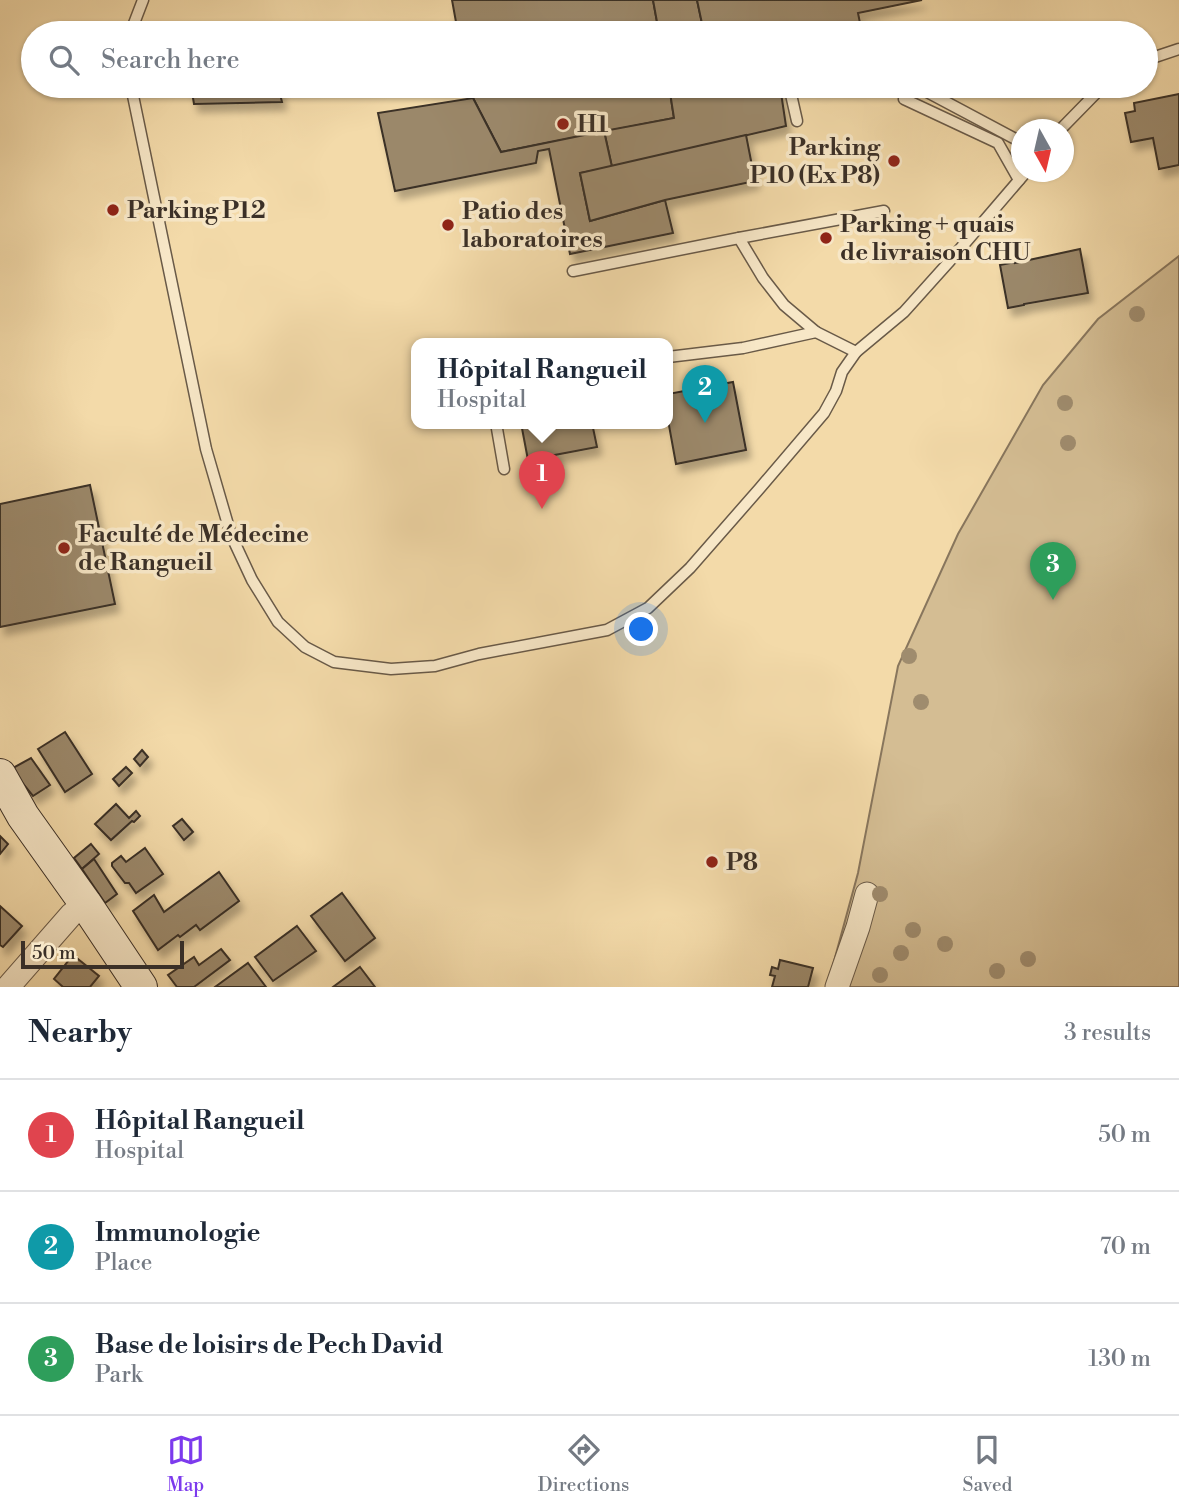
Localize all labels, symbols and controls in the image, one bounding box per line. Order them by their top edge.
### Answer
search box [21,21,1158,98]
icon: search [45,41,83,79]
text: Search here [101,44,240,76]
place label: H1 [577,110,609,140]
marker: H1 [555,116,571,132]
north arrow [1011,119,1074,182]
place label: Parking P10 (Ex P8) [750,133,881,191]
marker: Parking P10 (Ex P8) [886,153,902,169]
place label: Parking P12 [127,196,266,226]
place label: Patio des laboratoires [462,197,603,255]
marker: Parking P12 [105,202,121,218]
place label: Parking + quais de livraison CHU [840,210,1031,268]
marker: Patio des laboratoires [440,217,456,233]
marker: Parking + quais de livraison CHU [818,230,834,246]
popup [411,338,673,429]
text: Hôpital Rangueil [437,354,647,386]
pin: 2 [682,365,728,423]
text: Hospital [437,386,526,414]
pin: 1 [519,451,565,509]
place label: Faculté de Médecine de Rangueil [78,520,309,578]
marker: Faculté de Médecine de Rangueil [56,540,72,556]
pin: 3 [1030,542,1076,600]
your location [624,612,658,646]
place label: P8 [726,848,758,878]
marker: P8 [704,854,720,870]
scale bar [21,938,184,970]
text: 50 m [32,941,76,965]
text: Nearby [28,1014,132,1052]
text: 3 results [1064,1019,1151,1047]
text: Hôpital Rangueil [95,1105,305,1137]
text: 1 [45,1121,57,1149]
text: 50 m [1098,1121,1151,1149]
text: Hospital [95,1137,184,1165]
text: Immunologie [95,1217,260,1249]
text: 2 [44,1233,58,1261]
text: 70 m [1100,1233,1151,1261]
text: Place [95,1249,152,1277]
text: Base de loisirs de Pech David [95,1329,443,1361]
text: 3 [44,1345,58,1373]
text: 130 m [1088,1345,1151,1373]
text: Park [95,1361,143,1389]
tab: Map [167,1431,205,1497]
tab: Directions [538,1431,629,1497]
tab: Saved [963,1431,1012,1497]

